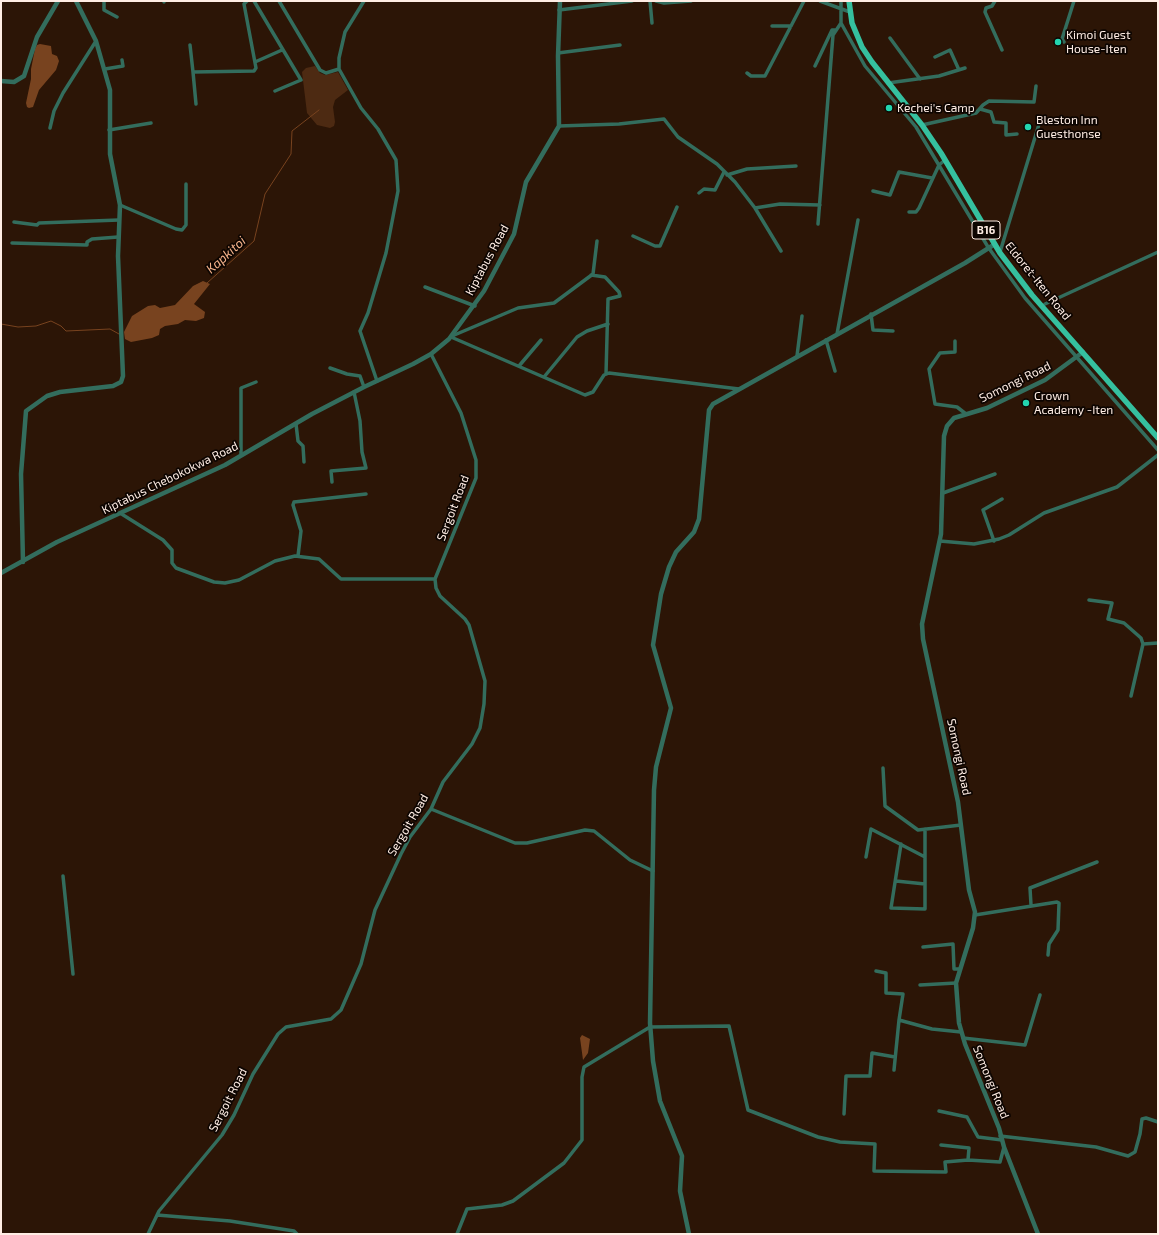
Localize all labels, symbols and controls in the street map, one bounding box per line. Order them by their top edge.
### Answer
place label: Kimoi Guest House-Iten [1066,28,1131,56]
marker: Kimoi Guest House-Iten [1053,37,1063,47]
place label: Kechei's Camp [897,101,975,115]
marker: Kechei's Camp [884,103,894,113]
place label: Bleston Inn Guesthonse [1036,113,1101,141]
marker: Bleston Inn Guesthonse [1023,122,1033,132]
road number: B16 [972,221,1000,239]
street label: Kiptabus Road [462,222,512,298]
water label: Kapkitoi [203,233,249,277]
street label: Eldoret-Iten Road [1002,239,1074,323]
street label: Somongi Road [977,358,1053,406]
place label: Crown Academy -Iten [1034,389,1113,417]
marker: Crown Academy -Iten [1021,398,1031,408]
street label: Kiptabus Chebokokwa Road [99,439,241,517]
street label: Sergoit Road [434,473,472,543]
street label: Somongi Road [944,717,974,797]
street label: Sergoit Road [384,791,432,859]
street label: Somongi Road [970,1043,1012,1121]
street label: Sergoit Road [206,1066,250,1134]

